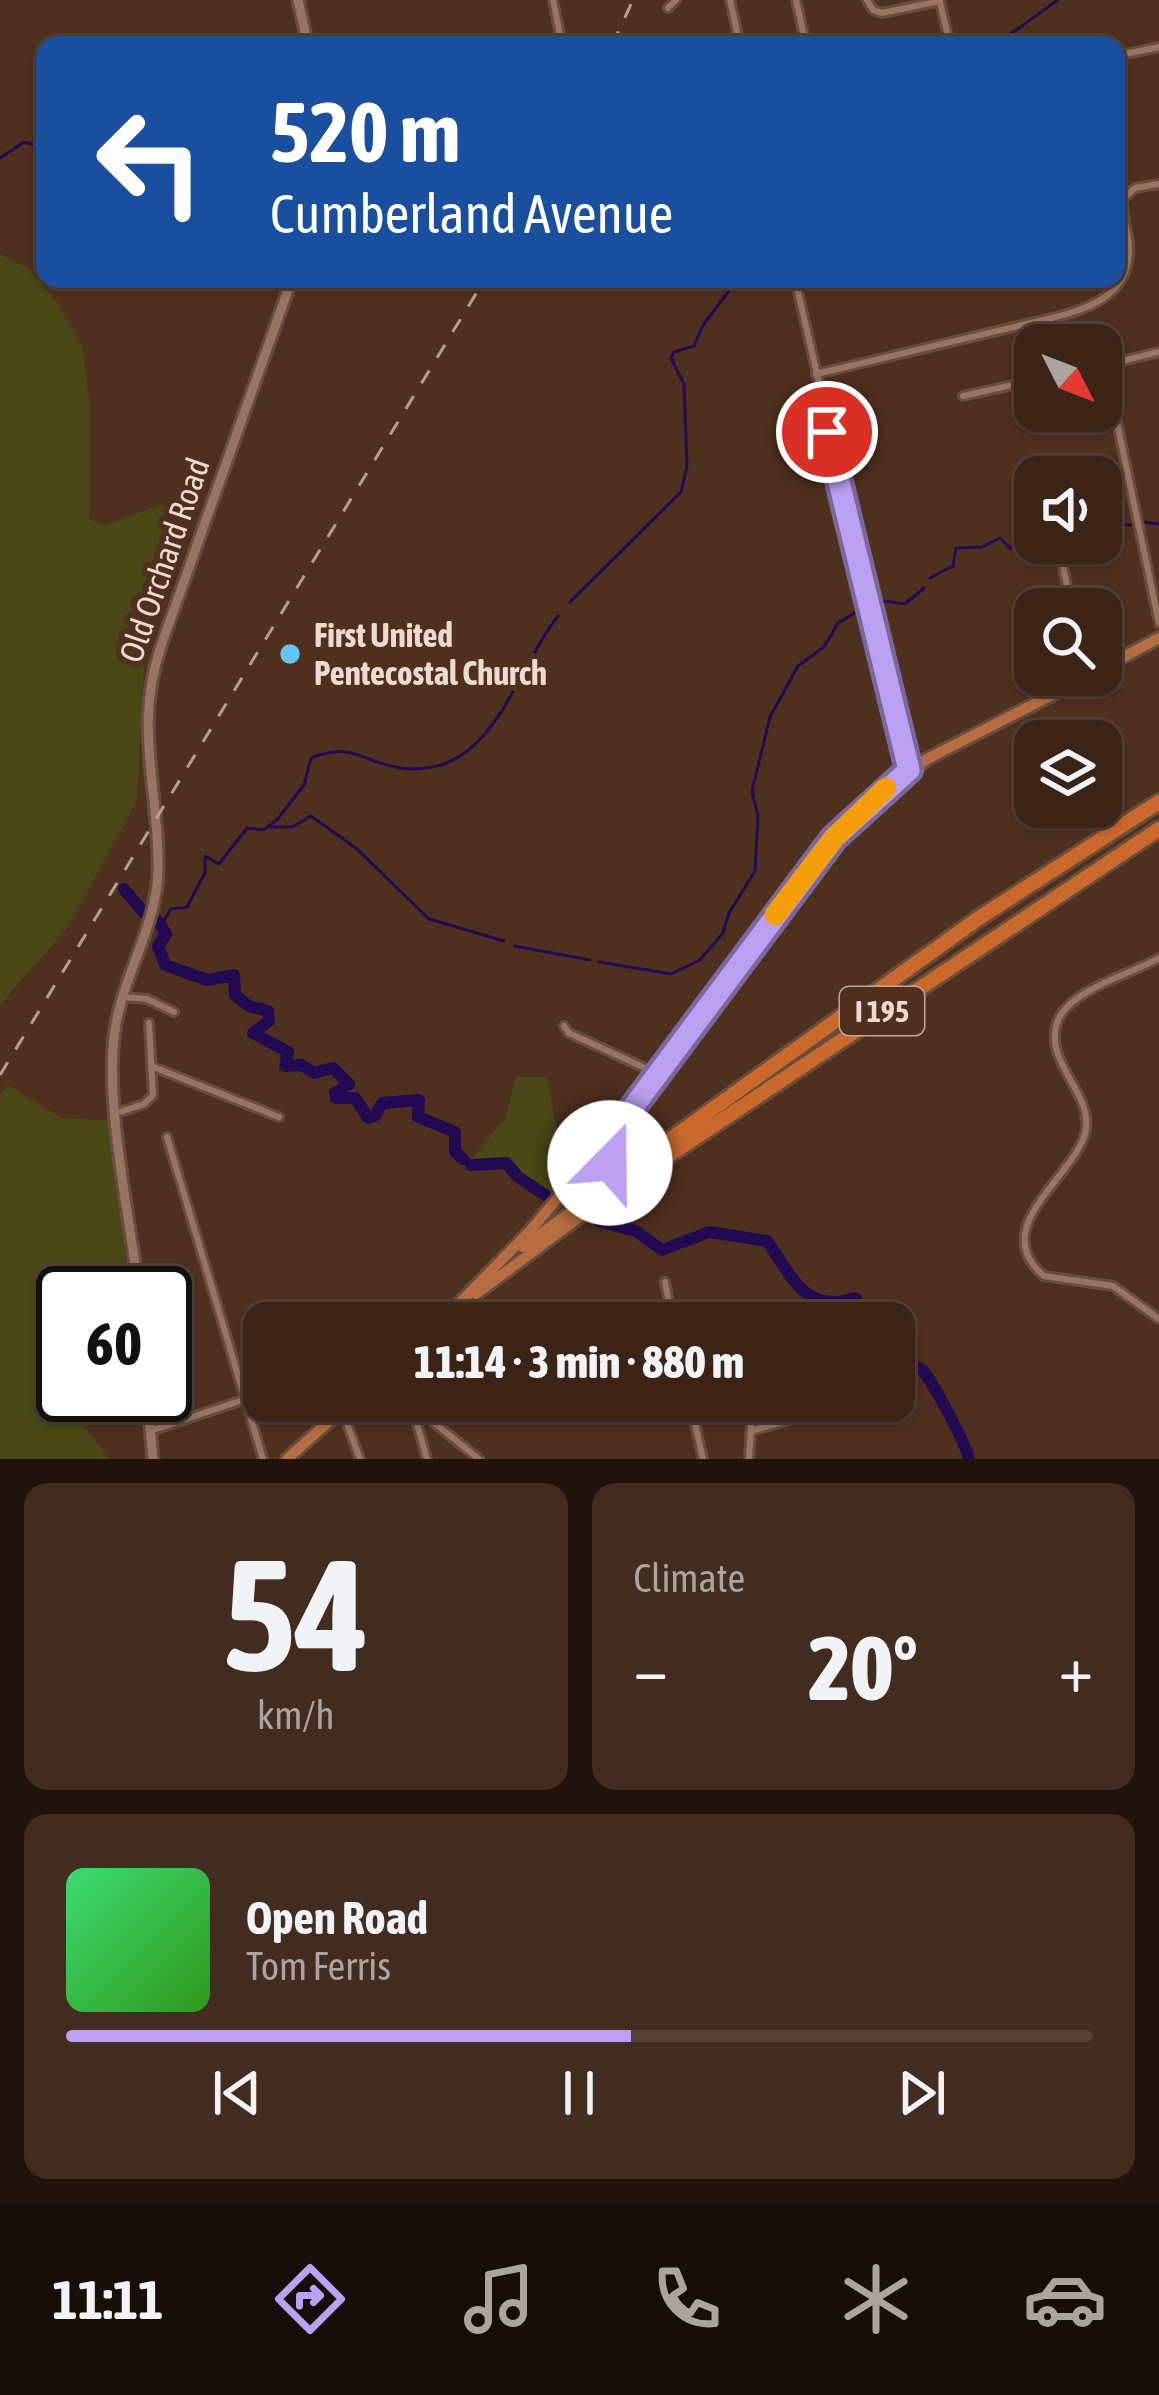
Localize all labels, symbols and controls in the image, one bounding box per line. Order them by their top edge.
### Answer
icon: left [72,84,228,240]
text: 520 m [270,84,460,180]
text: Cumberland Avenue [270,183,673,244]
north arrow [1014,324,1122,432]
map controls [1014,324,1122,828]
pin [776,381,878,483]
icon: arrive [794,399,860,465]
street label: Old Orchard Road [111,453,217,667]
button: sound [1014,456,1122,564]
button: search [1014,588,1122,696]
place label: First United Pentecostal Church [314,616,547,692]
marker: First United Pentecostal Church [277,641,303,667]
button: layers [1014,720,1122,828]
road number: I 195 [840,987,924,1035]
position arrow [547,1100,673,1226]
speed limit sign: 60 [36,1266,192,1422]
text: 11:14 · 3 min · 880 m [414,1336,744,1388]
text: 54 [222,1525,369,1704]
text: Climate [634,1556,745,1600]
text: 20° [809,1616,918,1719]
text: − [634,1630,668,1706]
text: + [1059,1630,1093,1706]
text: km/h [257,1693,334,1737]
text: Open Road [246,1892,428,1944]
text: Tom Ferris [246,1944,391,1988]
icon: previous [204,2060,270,2126]
icon: pause [546,2060,612,2126]
icon: next [889,2060,955,2126]
icon: directions [268,2257,352,2341]
icon: music [457,2257,541,2341]
icon: phone [645,2257,729,2341]
icon: climate [834,2257,918,2341]
icon: car [1023,2257,1107,2341]
text: 11:11 [52,2269,163,2330]

